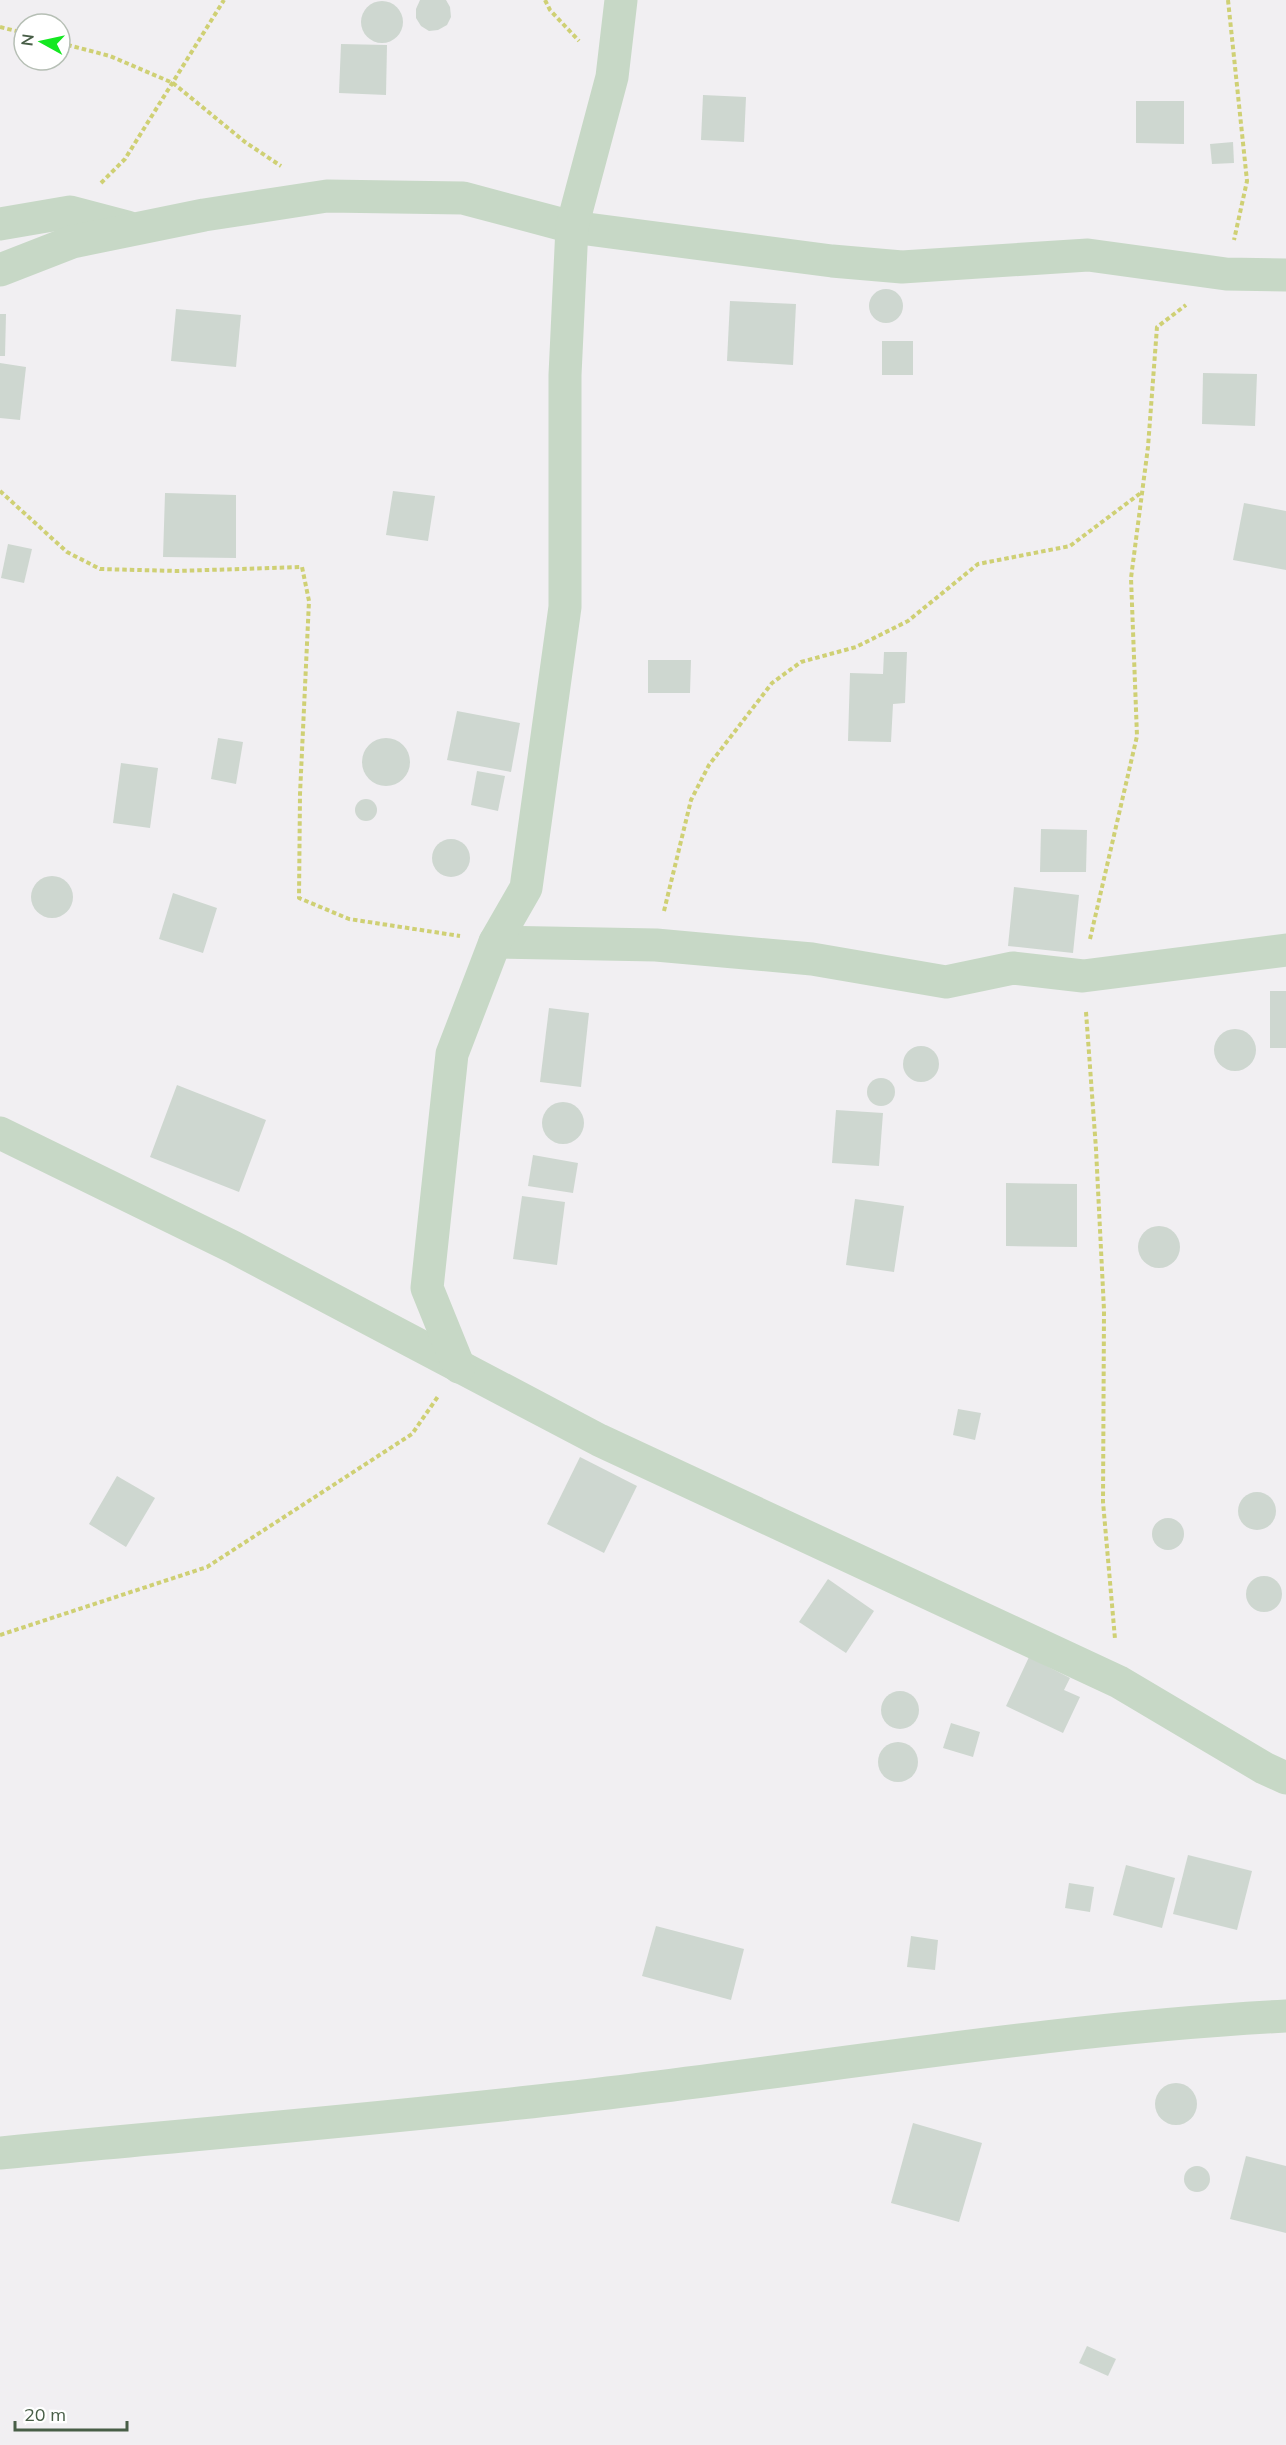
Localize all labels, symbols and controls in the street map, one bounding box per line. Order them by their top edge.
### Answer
north arrow [12,12,72,72]
text: N [16,33,38,47]
scale bar [15,2394,128,2432]
text: 20 m [24,2403,66,2426]

